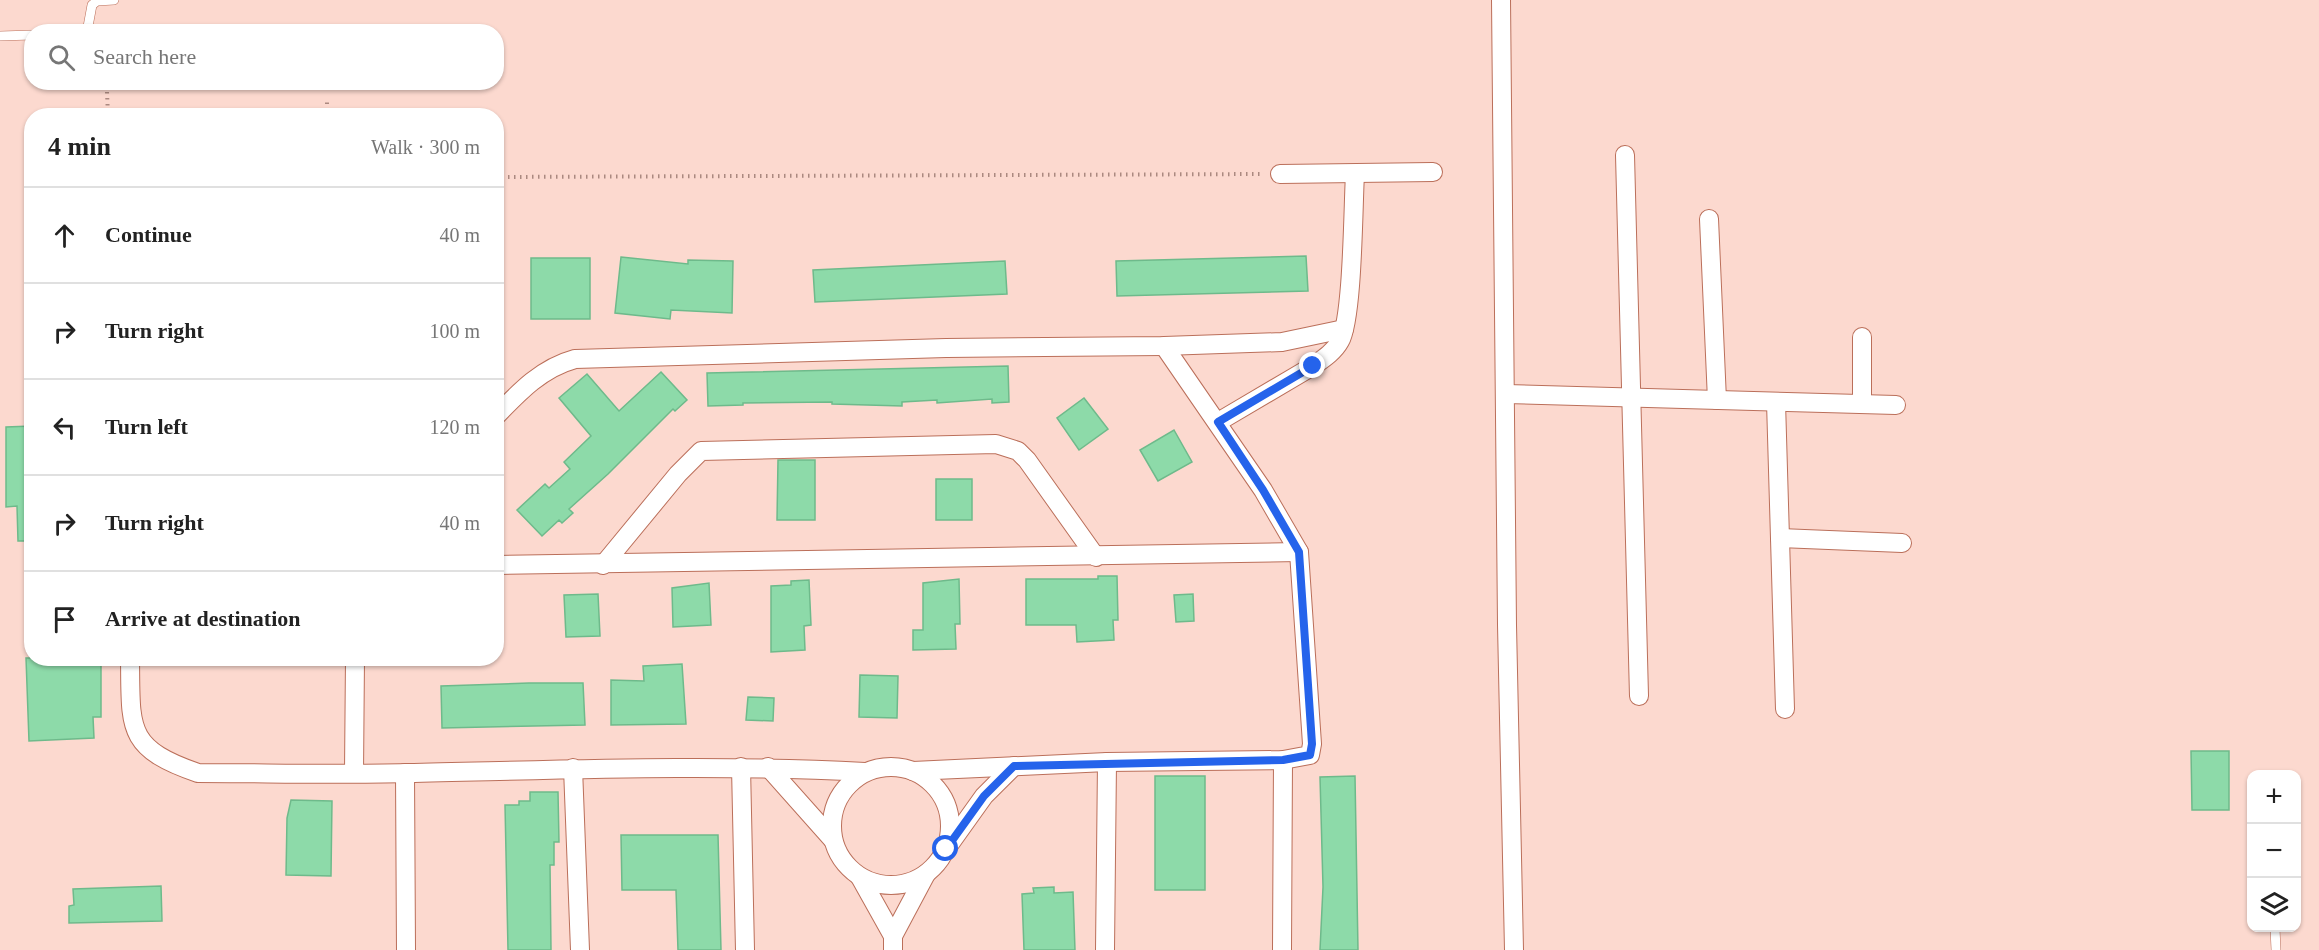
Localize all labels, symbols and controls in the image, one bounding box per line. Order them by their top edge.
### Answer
search box [24,24,504,90]
icon: search [45,41,78,74]
text: Search here [93,44,196,69]
text: 4 min [48,132,111,161]
text: Walk · 300 m [371,136,480,158]
icon: ahead [48,219,81,252]
text: Continue [105,222,192,247]
text: 40 m [439,224,480,246]
icon: right [48,315,81,348]
text: Turn right [105,318,204,343]
text: 100 m [429,320,480,342]
route end [1299,352,1325,378]
icon: left [48,411,81,444]
text: Turn left [105,414,188,439]
text: 120 m [429,416,480,438]
icon: right [48,507,81,540]
text: Turn right [105,510,204,535]
text: 40 m [439,512,480,534]
icon: arrive [48,603,81,636]
text: Arrive at destination [105,606,301,631]
map controls [2247,770,2301,932]
button: + [2247,770,2301,824]
button: − [2247,824,2301,878]
route start [932,835,958,861]
button: layers [2247,878,2301,932]

